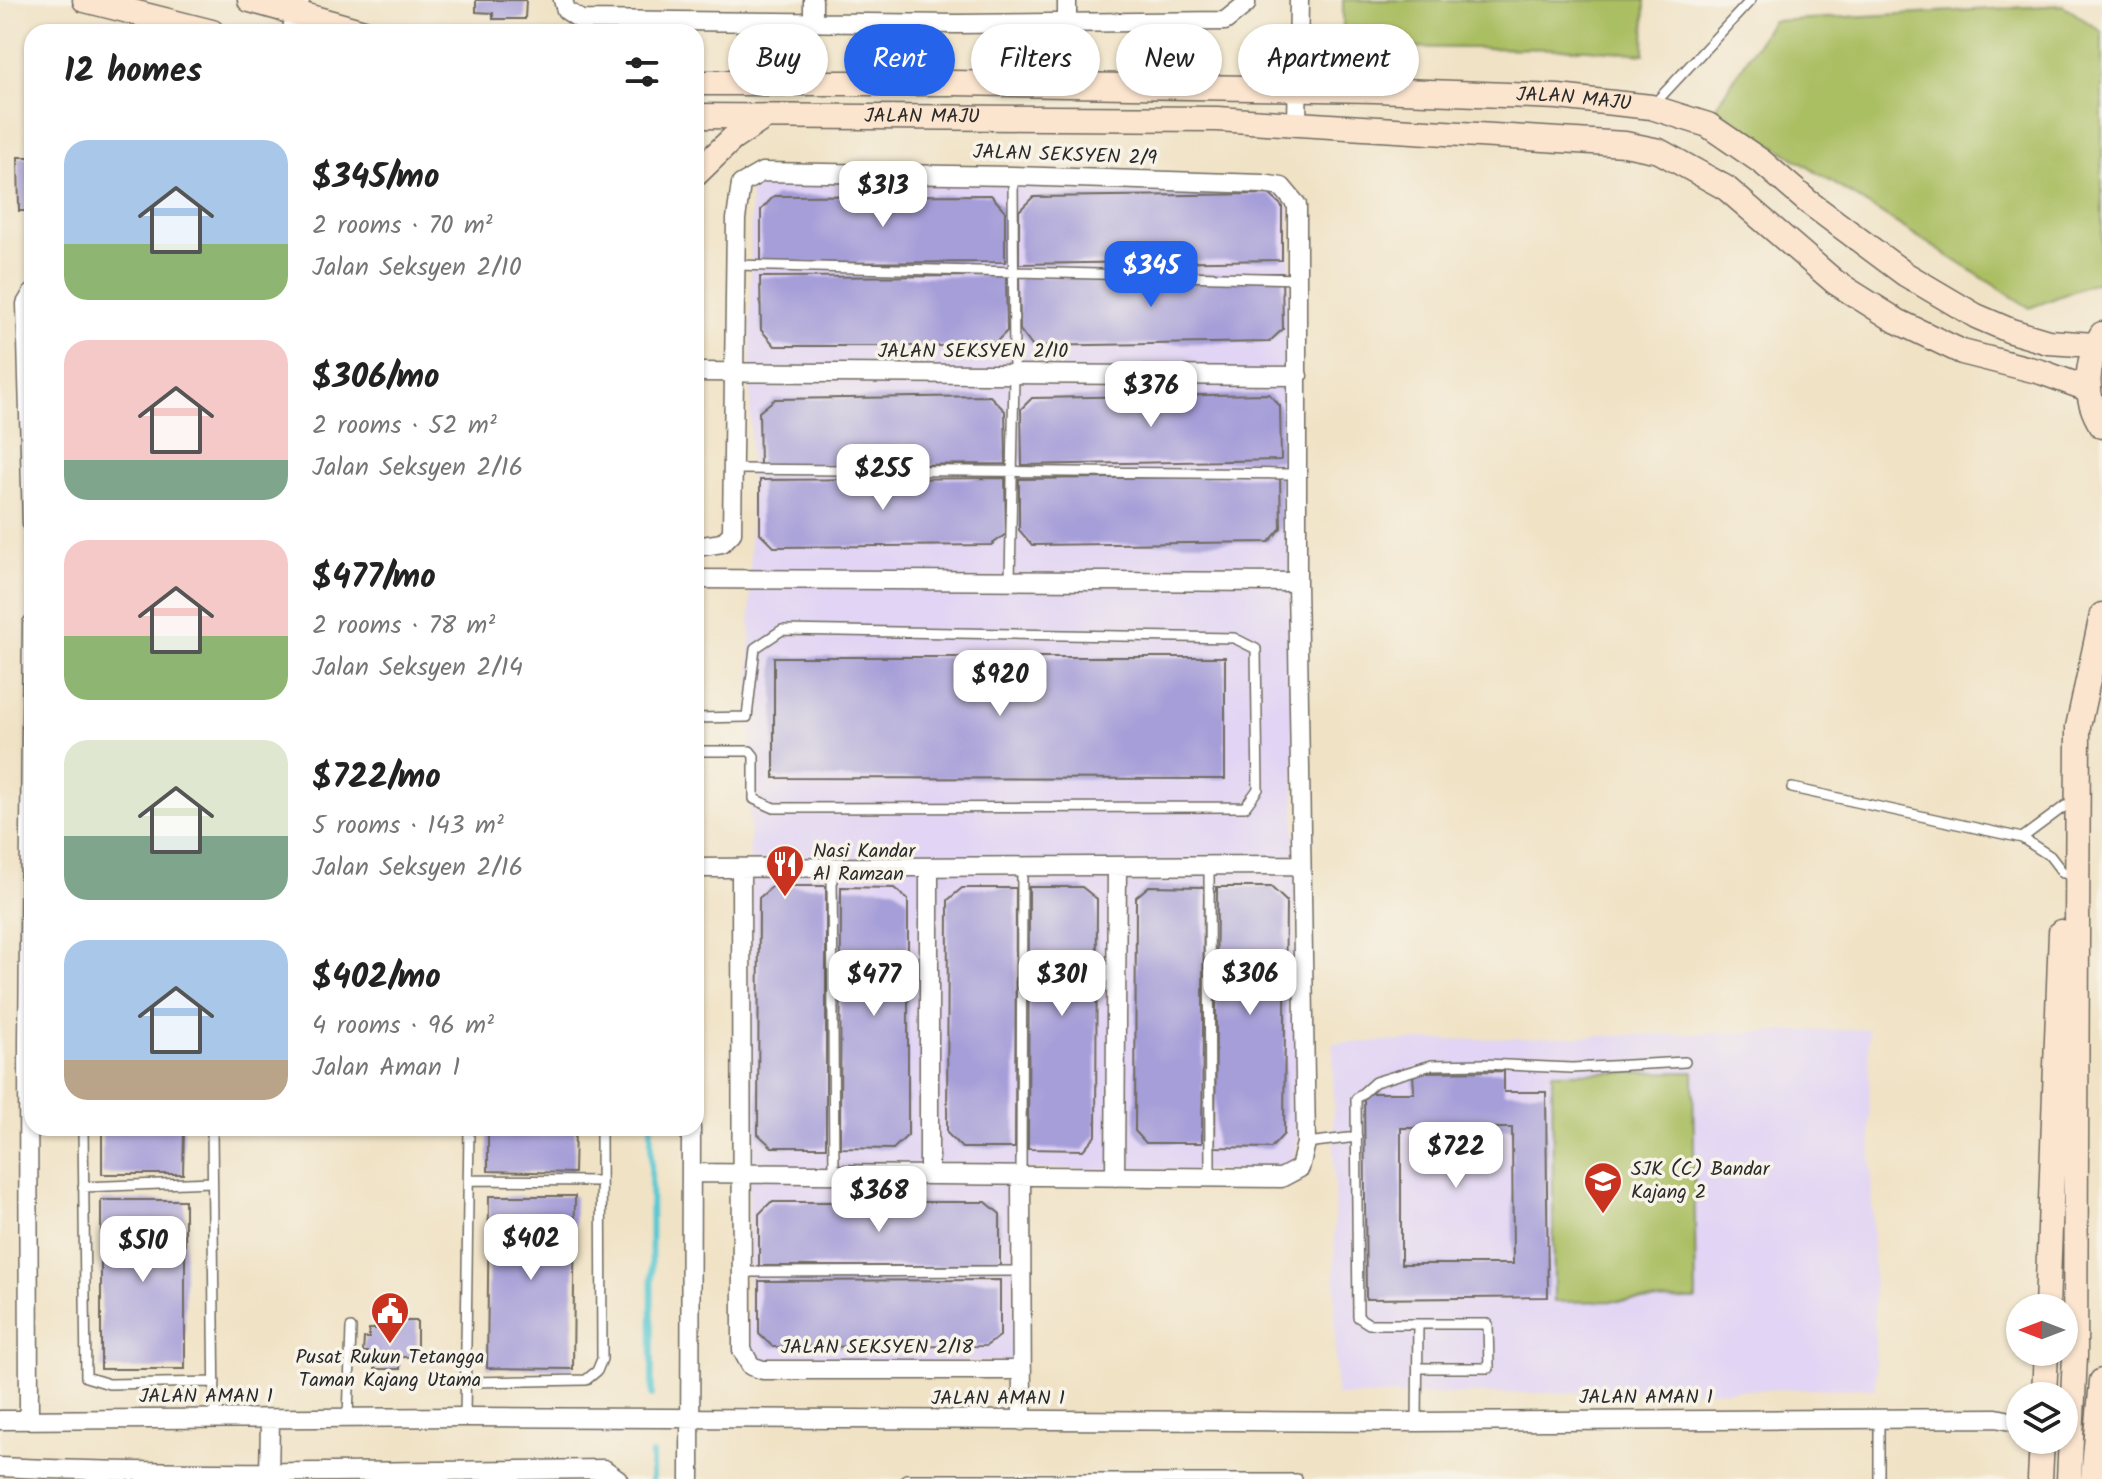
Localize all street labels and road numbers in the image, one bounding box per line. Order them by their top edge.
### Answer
street label: JALAN MAJU [1515,79,1633,121]
street label: JALAN MAJU [864,101,980,134]
street label: JALAN SEKSYEN 2/9 [972,137,1158,175]
street label: JALAN SEKSYEN 2/10 [878,336,1068,368]
street label: JALAN SEKSYEN 2/18 [781,1332,974,1364]
street label: JALAN AMAN 1 [139,1381,273,1413]
street label: JALAN AMAN 1 [1579,1382,1713,1414]
street label: JALAN AMAN 1 [931,1383,1065,1415]

